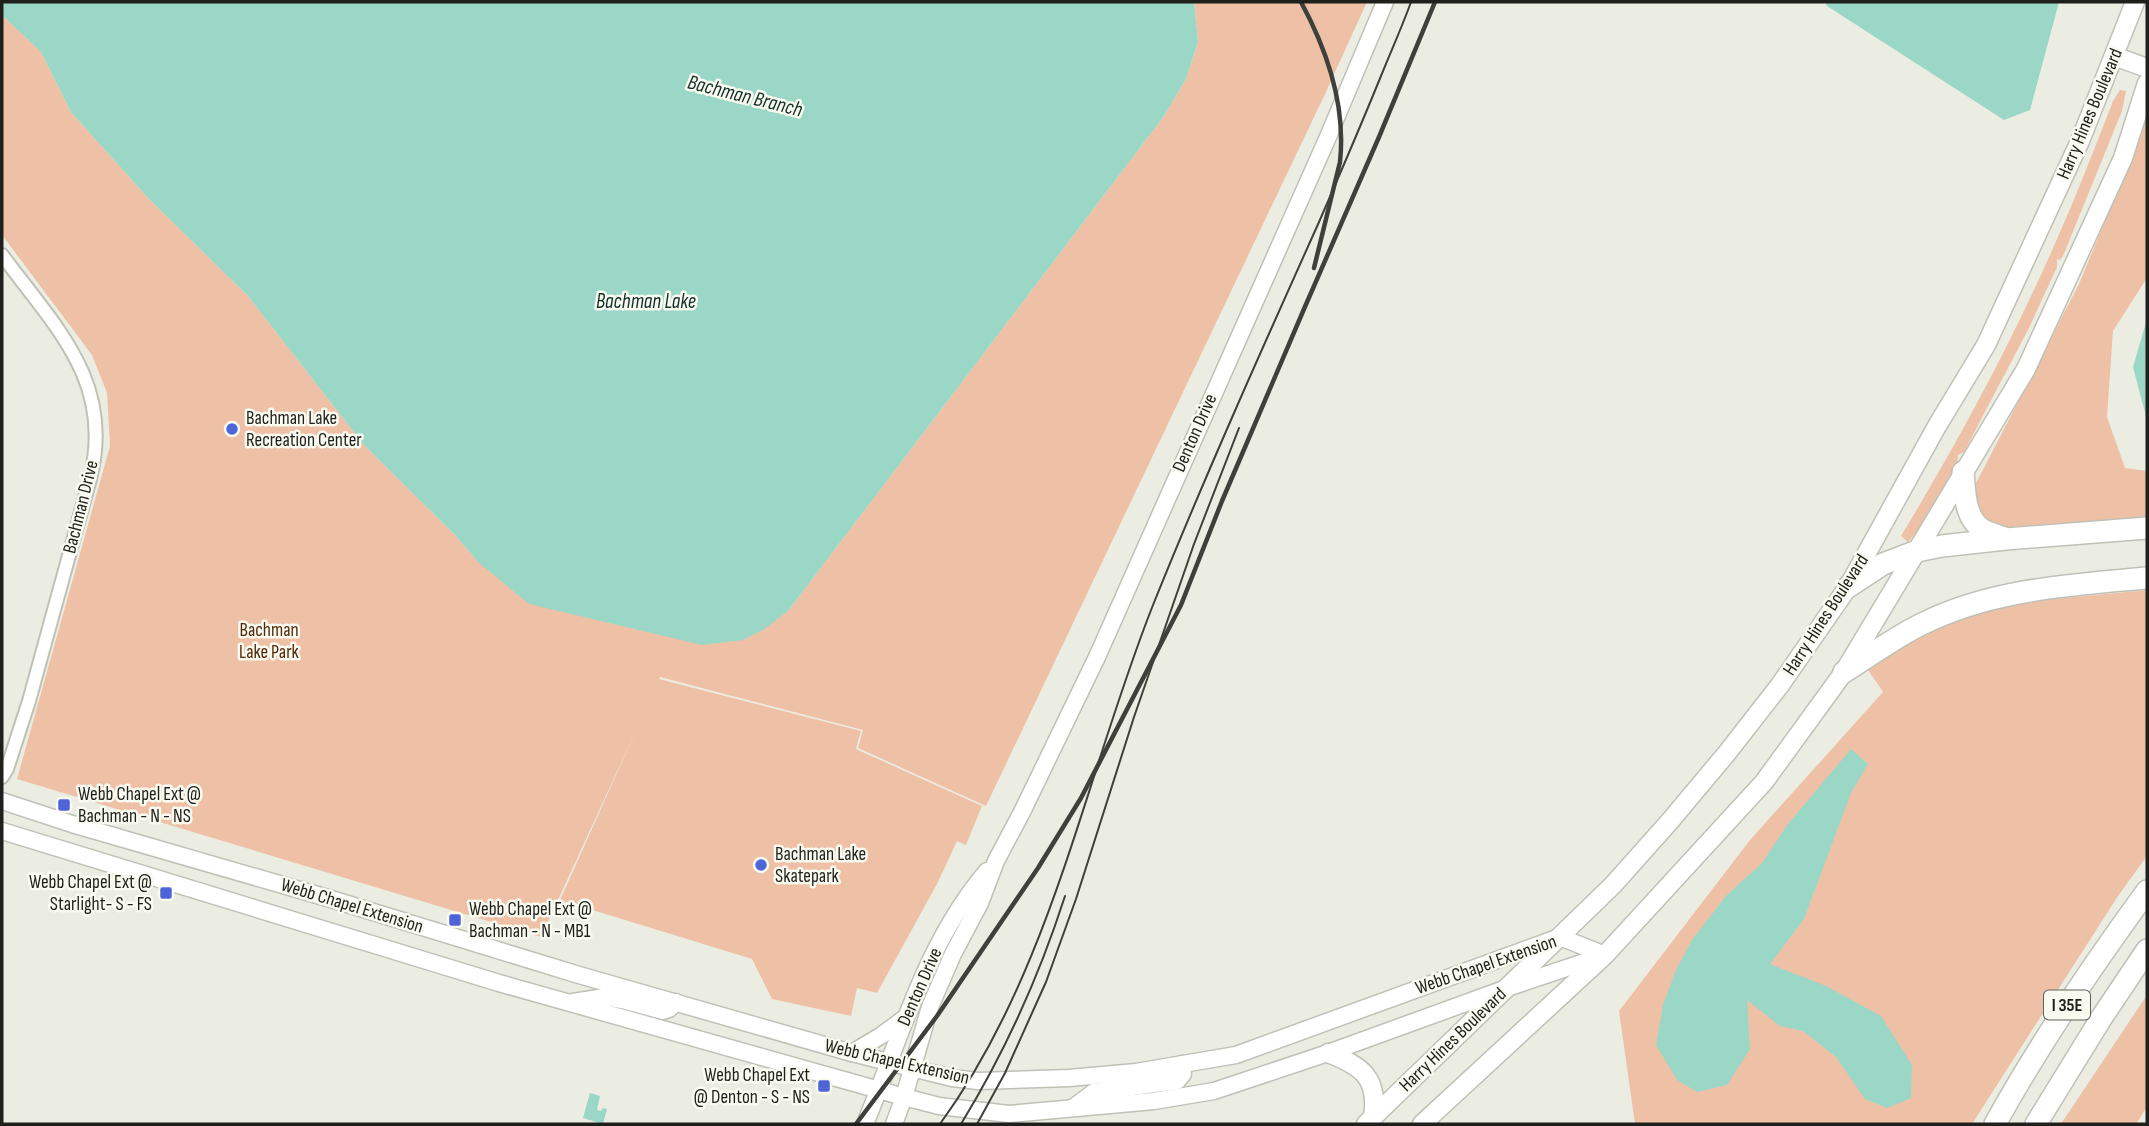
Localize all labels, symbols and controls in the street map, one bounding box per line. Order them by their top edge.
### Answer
street label: Harry Hines Boulevard [2052,45,2128,183]
water label: Bachman Branch [685,70,805,122]
water label: Bachman Lake [596,289,696,314]
street label: Denton Drive [1168,390,1222,476]
place label: Bachman Lake Recreation Center [246,407,362,452]
marker: Bachman Lake Recreation Center [224,421,240,437]
street label: Bachman Drive [58,458,104,556]
street label: Harry Hines Boulevard [1778,550,1874,680]
park label: Bachman Lake Park [239,619,300,664]
place label: Webb Chapel Ext @ Bachman - N - NS [78,783,201,828]
marker: Webb Chapel Ext @ Bachman - N - NS [56,797,72,813]
place label: Bachman Lake Skatepark [775,843,866,888]
marker: Bachman Lake Skatepark [753,857,769,873]
place label: Webb Chapel Ext @ Starlight- S - FS [29,871,152,916]
street label: Webb Chapel Extension [278,873,426,939]
marker: Webb Chapel Ext @ Starlight- S - FS [158,885,174,901]
place label: Webb Chapel Ext @ Bachman - N - MB1 [469,898,592,943]
marker: Webb Chapel Ext @ Bachman - N - MB1 [447,912,463,928]
street label: Webb Chapel Extension [1412,930,1560,1000]
street label: Denton Drive [893,944,947,1030]
street label: Harry Hines Boulevard [1395,983,1511,1097]
road number: I 35E [2044,990,2090,1020]
street label: Webb Chapel Extension [822,1034,972,1090]
place label: Webb Chapel Ext @ Denton - S - NS [694,1064,810,1109]
marker: Webb Chapel Ext @ Denton - S - NS [816,1078,832,1094]

